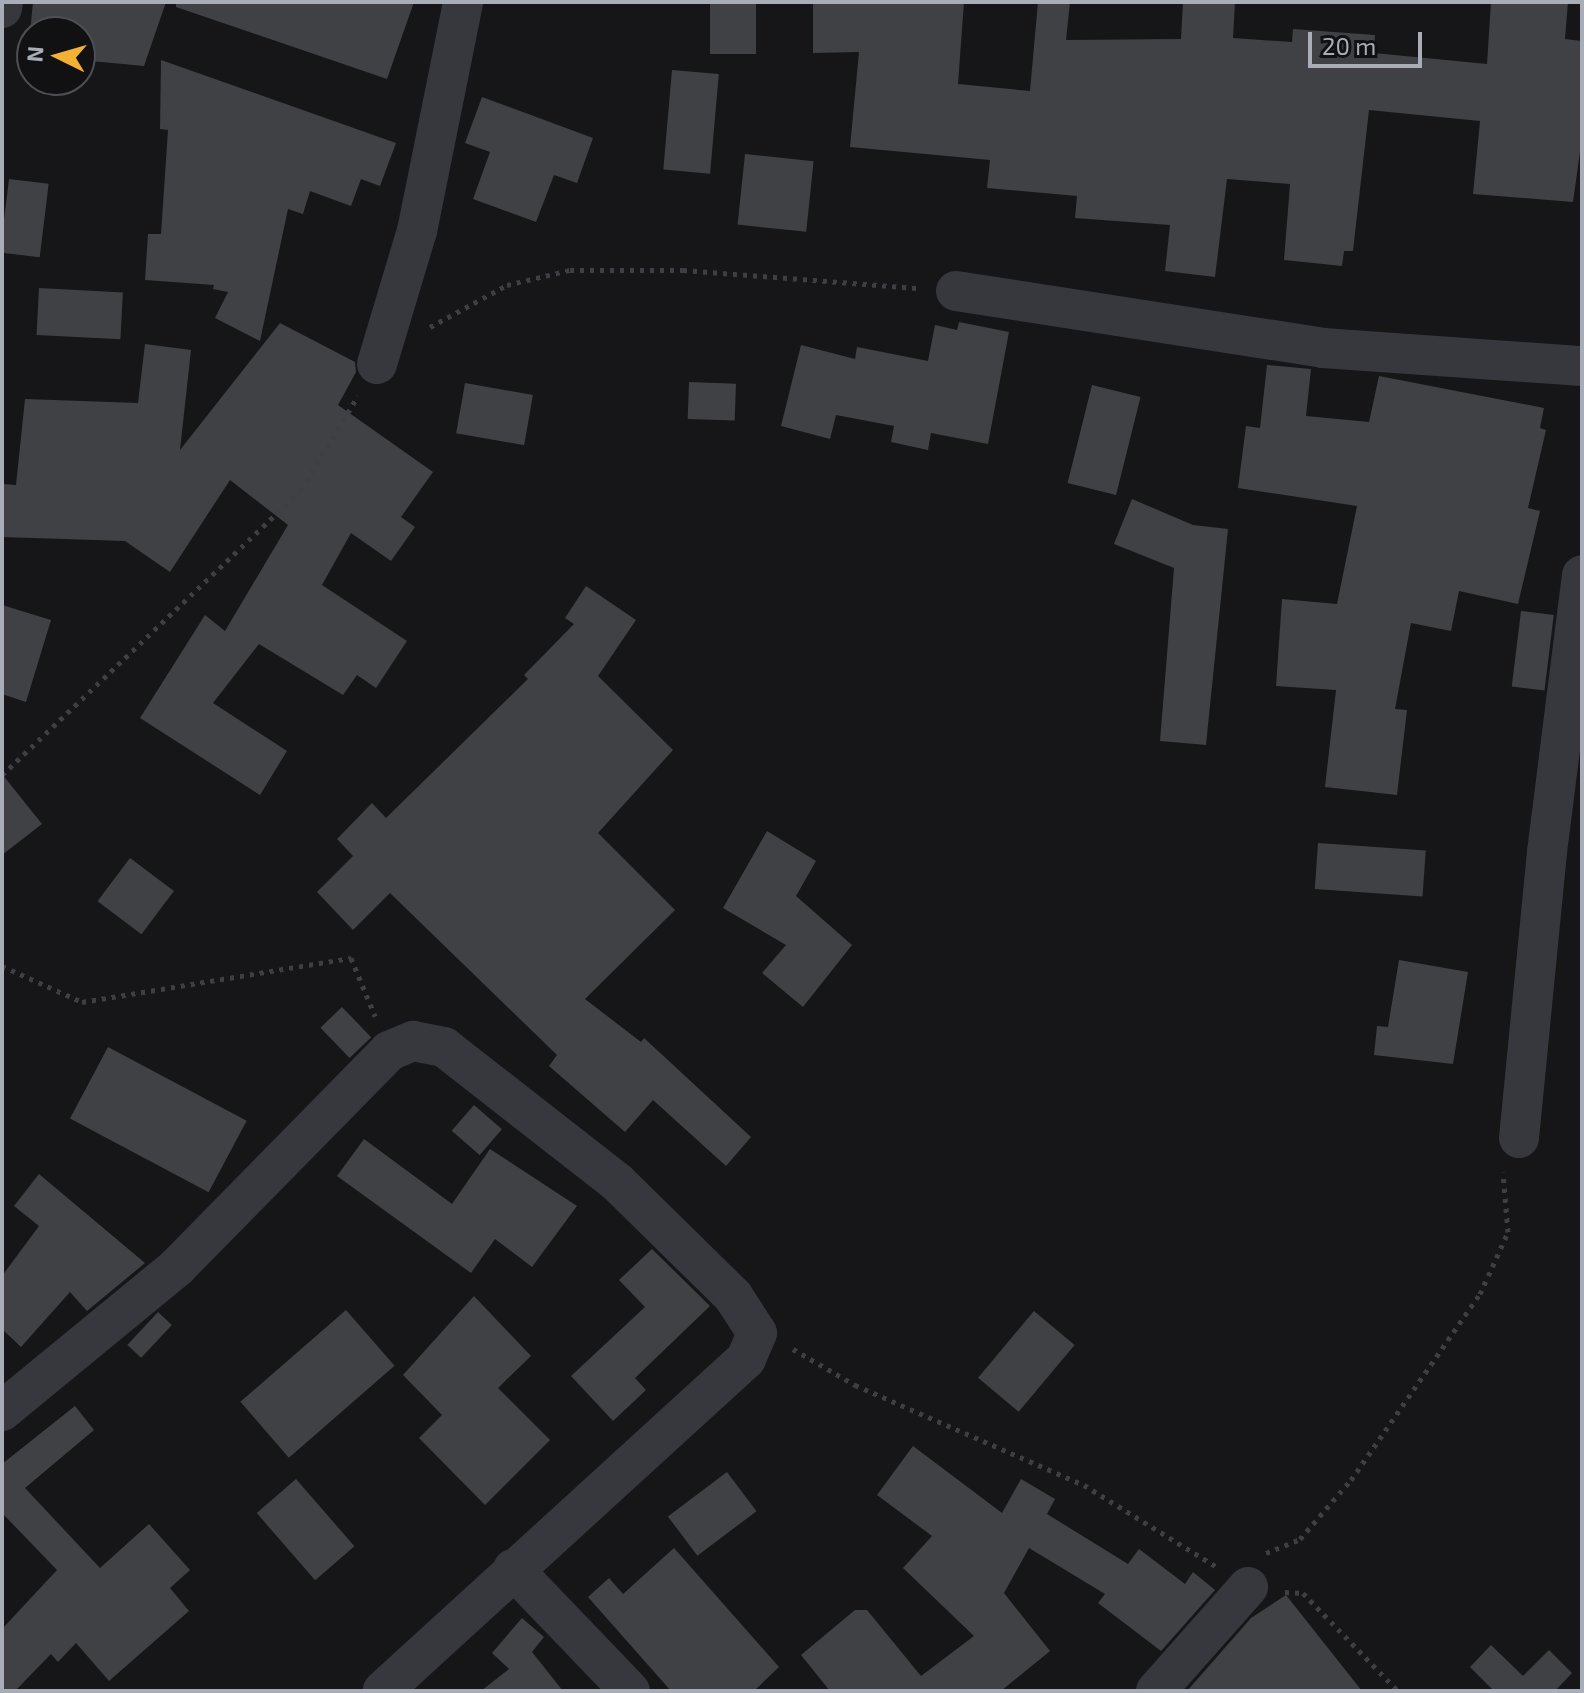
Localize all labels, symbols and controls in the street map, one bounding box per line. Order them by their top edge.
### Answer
north arrow [16,16,96,96]
scale bar [1312,16,1426,66]
text: 20 m [1322,31,1376,60]
text: N [20,45,48,63]

